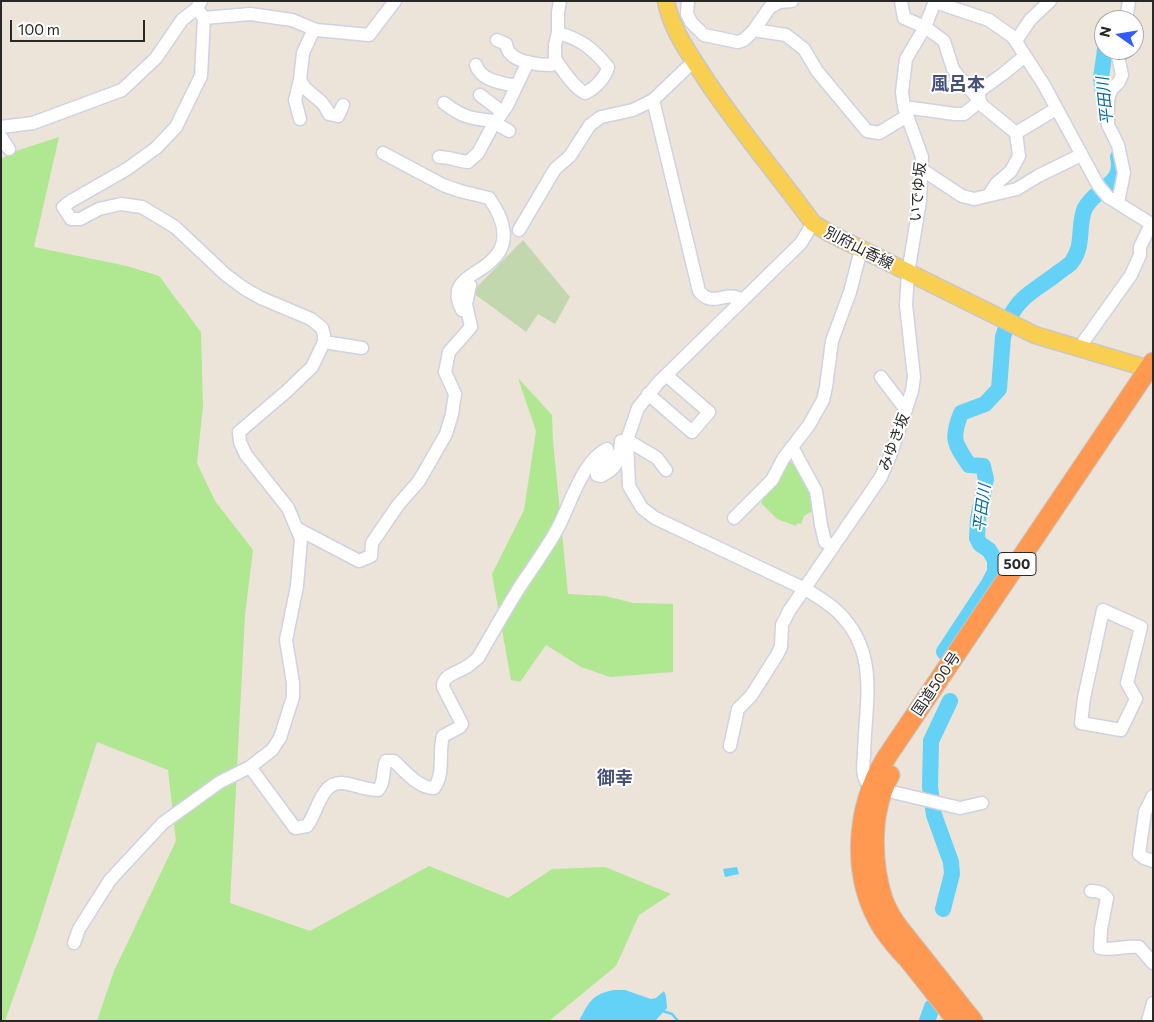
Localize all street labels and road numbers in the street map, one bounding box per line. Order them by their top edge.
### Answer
street label: いでゆ坂 [906,161,930,223]
street label: 別府山香線 [822,223,896,273]
street label: みゆき坂 [875,411,913,473]
road number: 500 [998,552,1036,576]
street label: 国道500号 [908,649,964,719]

